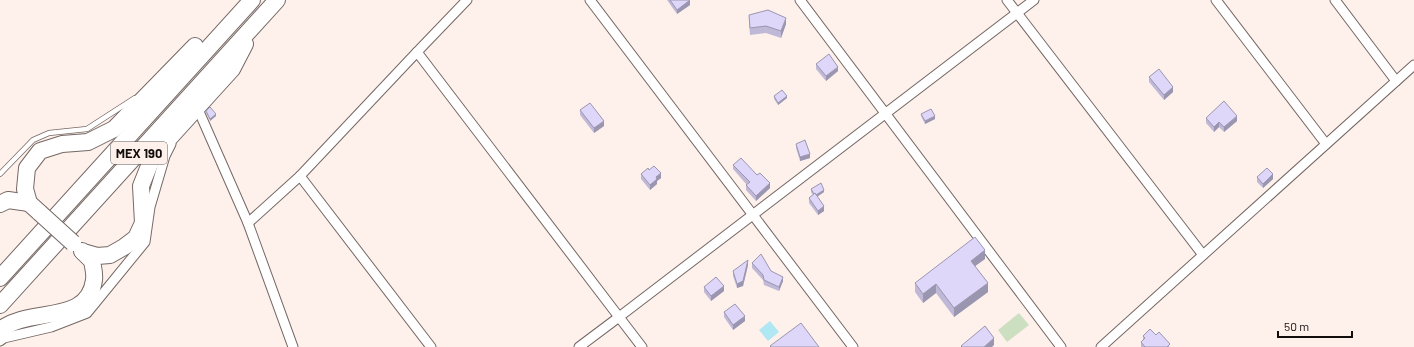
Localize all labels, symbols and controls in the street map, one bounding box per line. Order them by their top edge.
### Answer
road number: MEX 190 [111,142,167,164]
scale bar [1278,313,1352,339]
text: 50 m [1284,319,1309,333]

